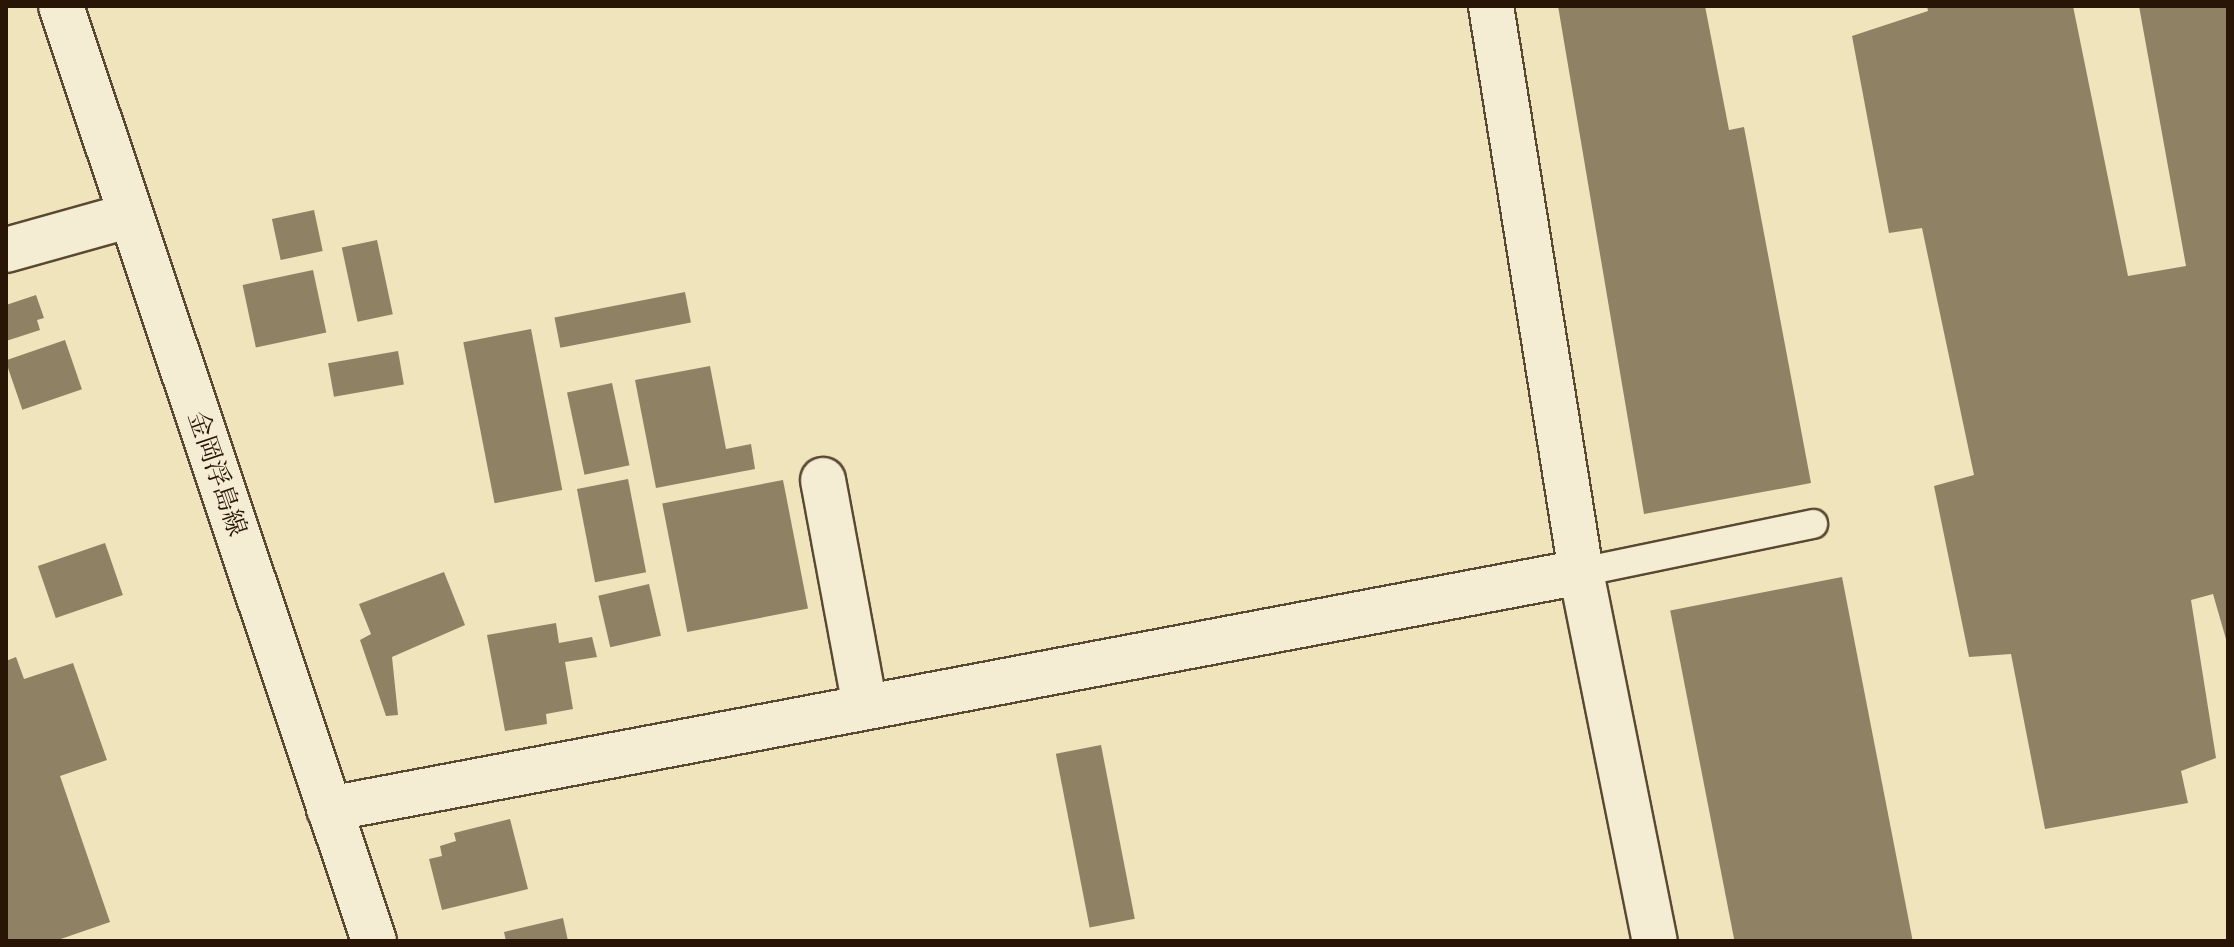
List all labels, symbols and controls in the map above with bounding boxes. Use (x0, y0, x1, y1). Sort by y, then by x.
street label: 金岡浮島線 (180, 407, 252, 541)

